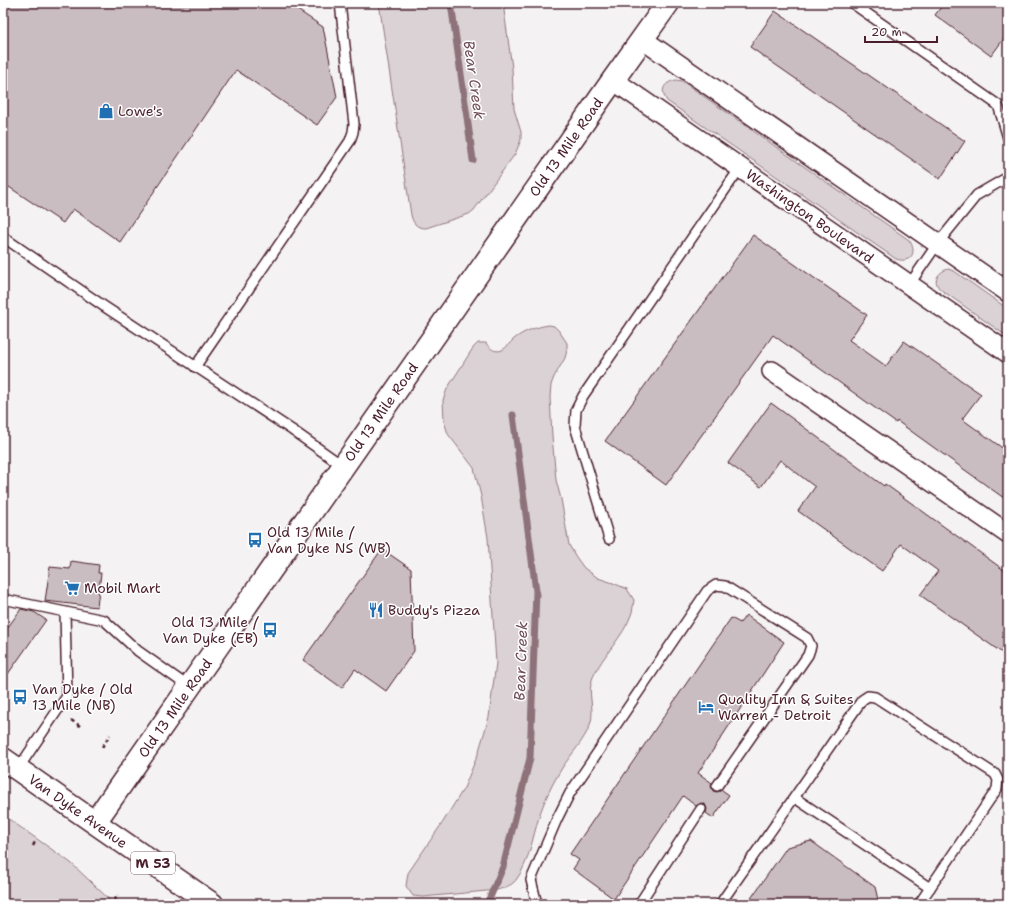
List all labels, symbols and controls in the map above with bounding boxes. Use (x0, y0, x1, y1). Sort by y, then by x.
scale bar (865, 18, 937, 44)
text: 20 m (871, 24, 902, 40)
water label: Bear Creek (459, 39, 489, 121)
street label: Old 13 Mile Road (525, 94, 607, 200)
shop icon: Lowe's (97, 102, 115, 120)
place label: Lowe's (118, 102, 163, 120)
street label: Washington Boulevard (742, 165, 878, 267)
street label: Old 13 Mile Road (340, 359, 422, 465)
place label: Old 13 Mile / Van Dyke NS (WB) (267, 523, 391, 557)
bus stop icon: Old 13 Mile / Van Dyke NS (WB) (246, 531, 264, 549)
supermarket icon: Mobil Mart (63, 579, 81, 597)
place label: Mobil Mart (84, 579, 161, 597)
restaurant icon: Buddy's Pizza (367, 601, 385, 619)
place label: Buddy's Pizza (388, 601, 480, 619)
place label: Old 13 Mile / Van Dyke (EB) (163, 613, 259, 647)
bus stop icon: Old 13 Mile / Van Dyke (EB) (261, 621, 279, 639)
water label: Bear Creek (510, 621, 532, 701)
street label: Old 13 Mile Road (134, 655, 216, 761)
place label: Van Dyke / Old 13 Mile (NB) (32, 680, 133, 714)
bus stop icon: Van Dyke / Old 13 Mile (NB) (11, 688, 29, 706)
place label: Quality Inn & Suites Warren - Detroit (718, 690, 854, 724)
hotel icon: Quality Inn & Suites Warren - Detroit (697, 698, 715, 716)
street label: Van Dyke Avenue (25, 770, 131, 852)
road number: M 53 (131, 852, 175, 874)

